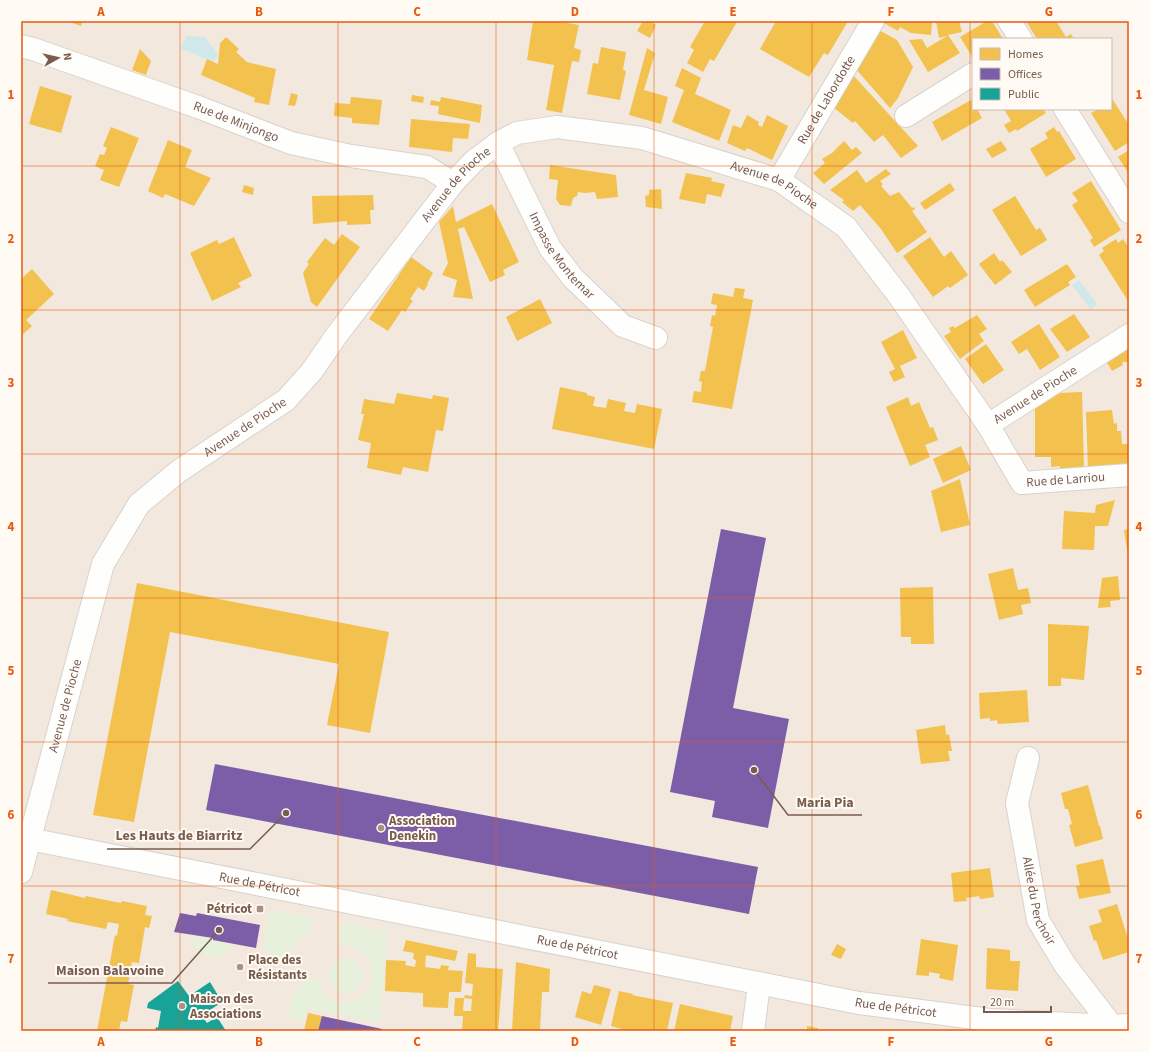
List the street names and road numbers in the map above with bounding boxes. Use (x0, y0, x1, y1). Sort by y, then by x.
street label: Rue de Labordotte (793, 52, 860, 148)
street label: Rue de Minjongo (191, 97, 281, 146)
street label: Avenue de Pioche (417, 143, 494, 226)
street label: Avenue de Pioche (728, 157, 822, 214)
street label: Impasse Montemar (525, 209, 599, 304)
street label: Avenue de Pioche (990, 361, 1081, 428)
street label: Avenue de Pioche (200, 393, 290, 461)
street label: Rue de Larriou (1026, 468, 1106, 492)
street label: Avenue de Pioche (44, 657, 86, 755)
street label: Allée du Perchoir (1018, 855, 1060, 949)
street label: Rue de Pétricot (217, 868, 302, 901)
street label: Rue de Pétricot (535, 931, 620, 964)
street label: Rue de Pétricot (853, 993, 938, 1022)

